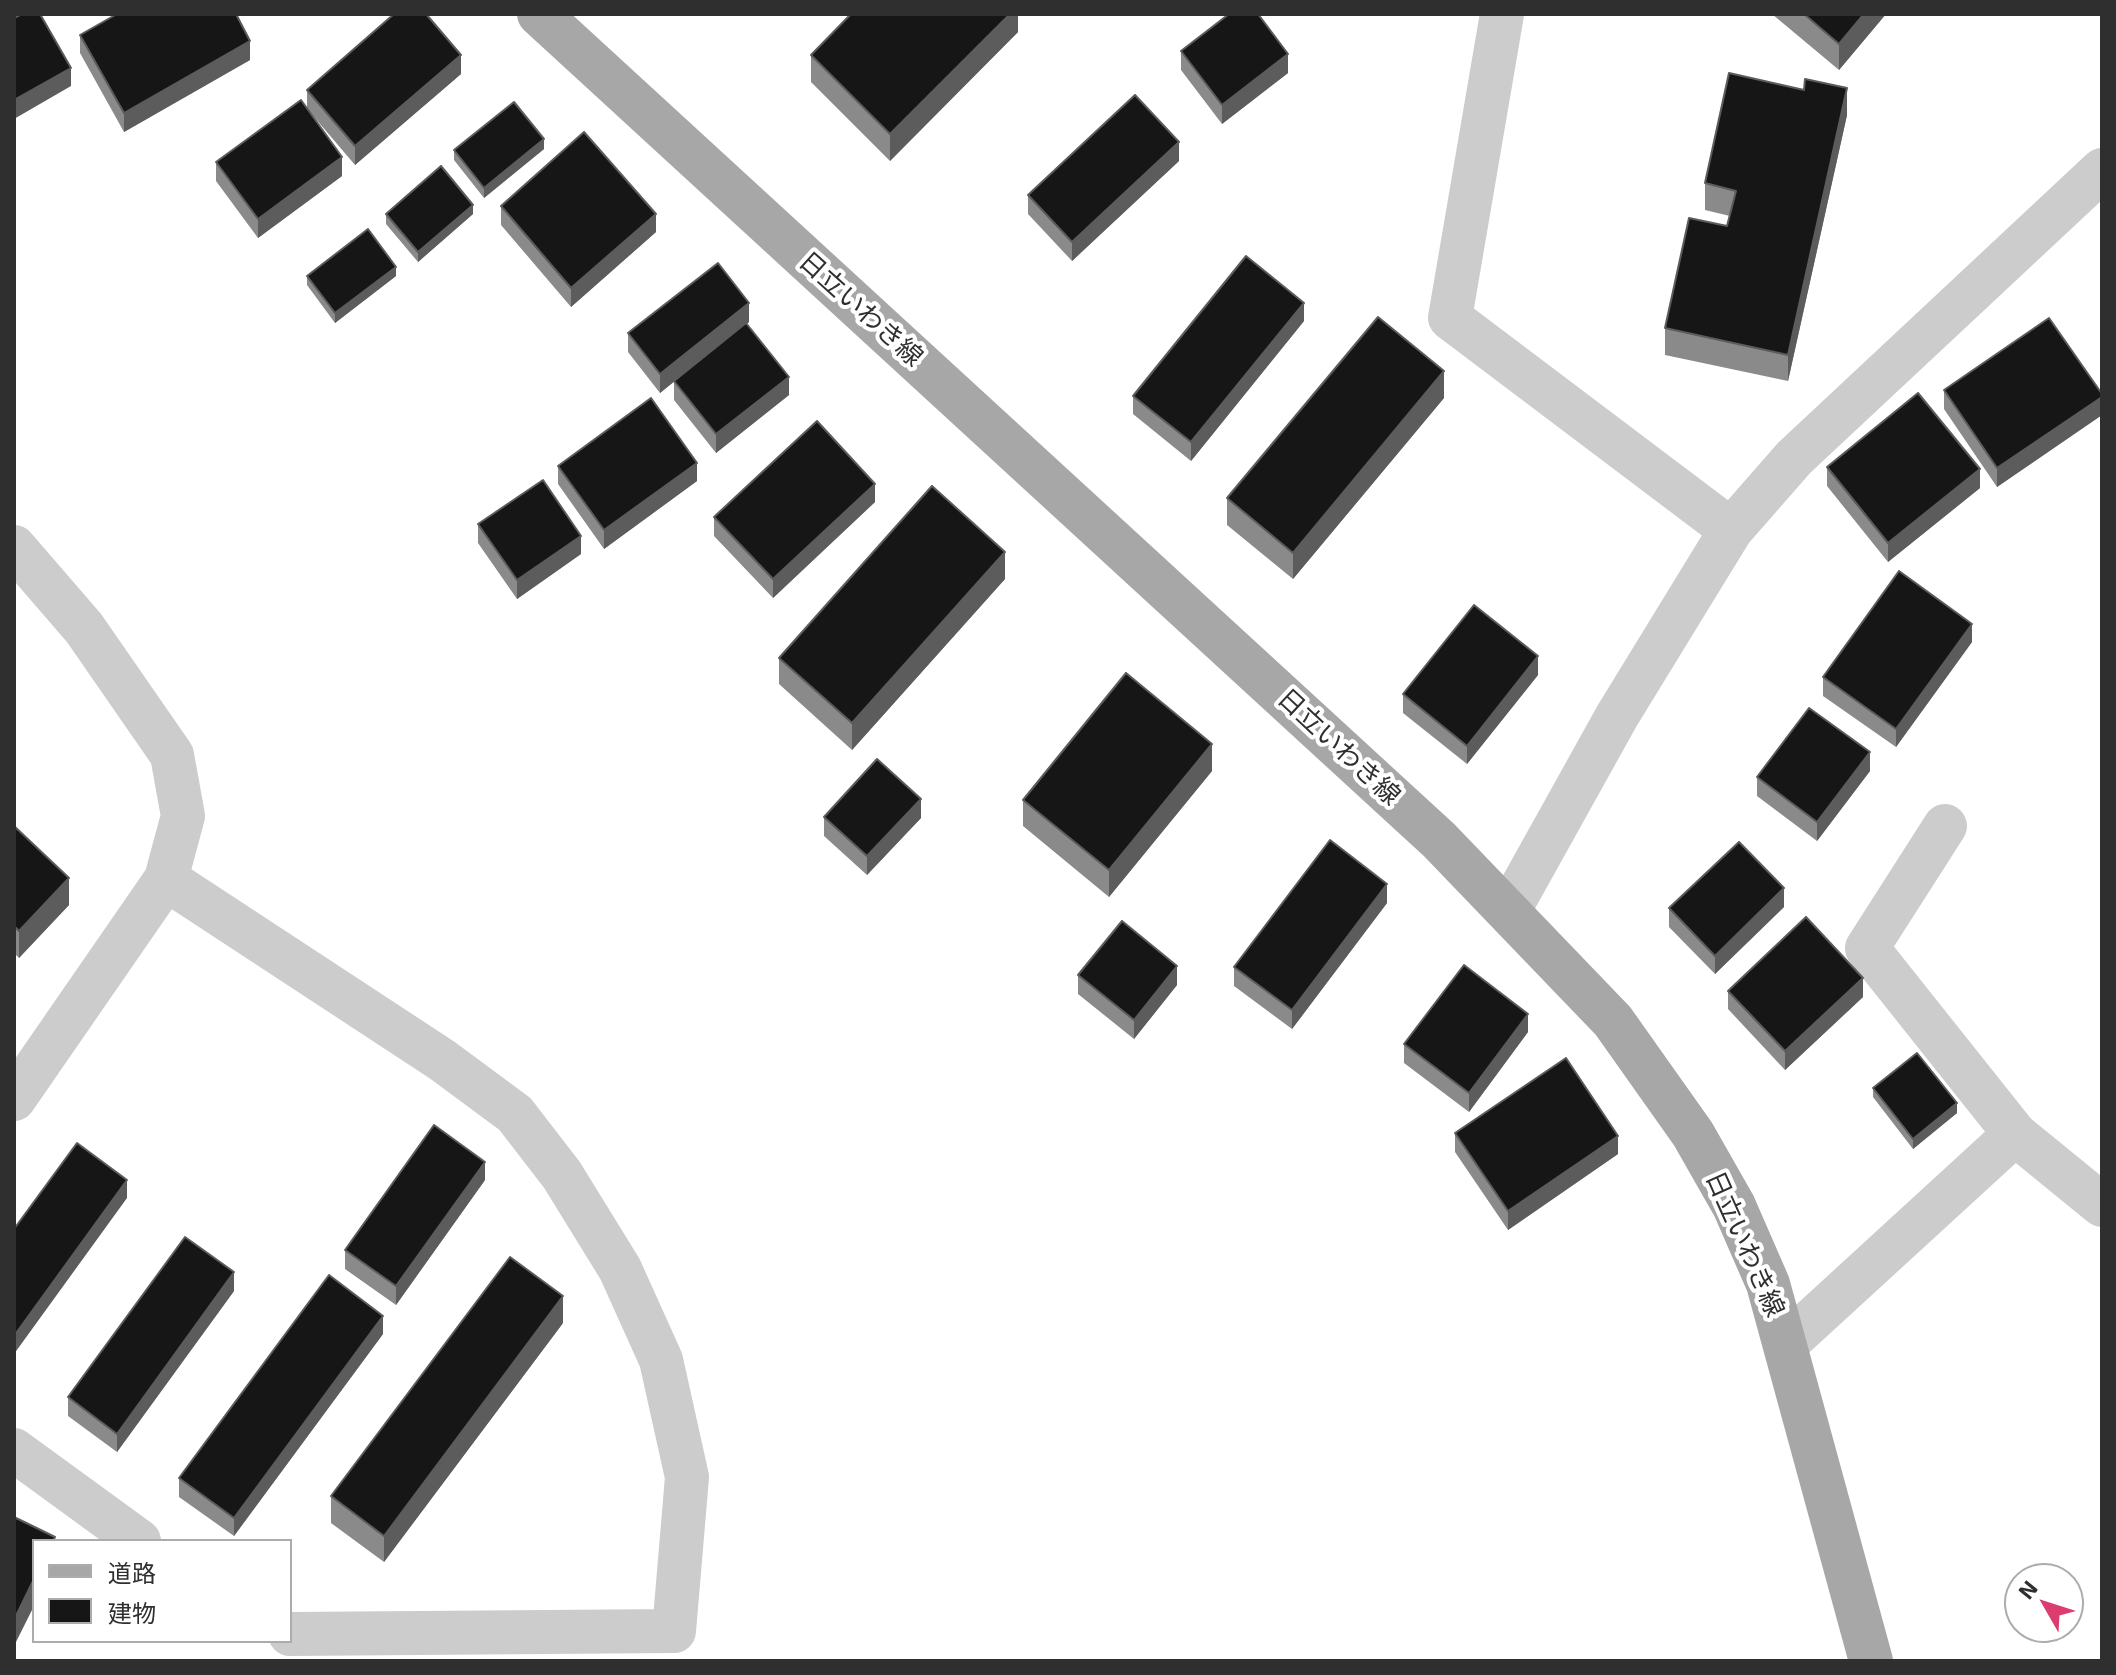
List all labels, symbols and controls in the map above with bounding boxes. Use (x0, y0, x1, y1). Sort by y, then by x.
street label: 日立いわき線 (793, 245, 929, 373)
street label: 日立いわき線 (1271, 682, 1407, 812)
street label: 日立いわき線 (1699, 1166, 1791, 1322)
legend (32, 1539, 292, 1643)
text: 道路 (108, 1558, 156, 1587)
north arrow (2004, 1563, 2084, 1643)
text: N (2012, 1575, 2042, 1604)
text: 建物 (108, 1598, 156, 1627)

